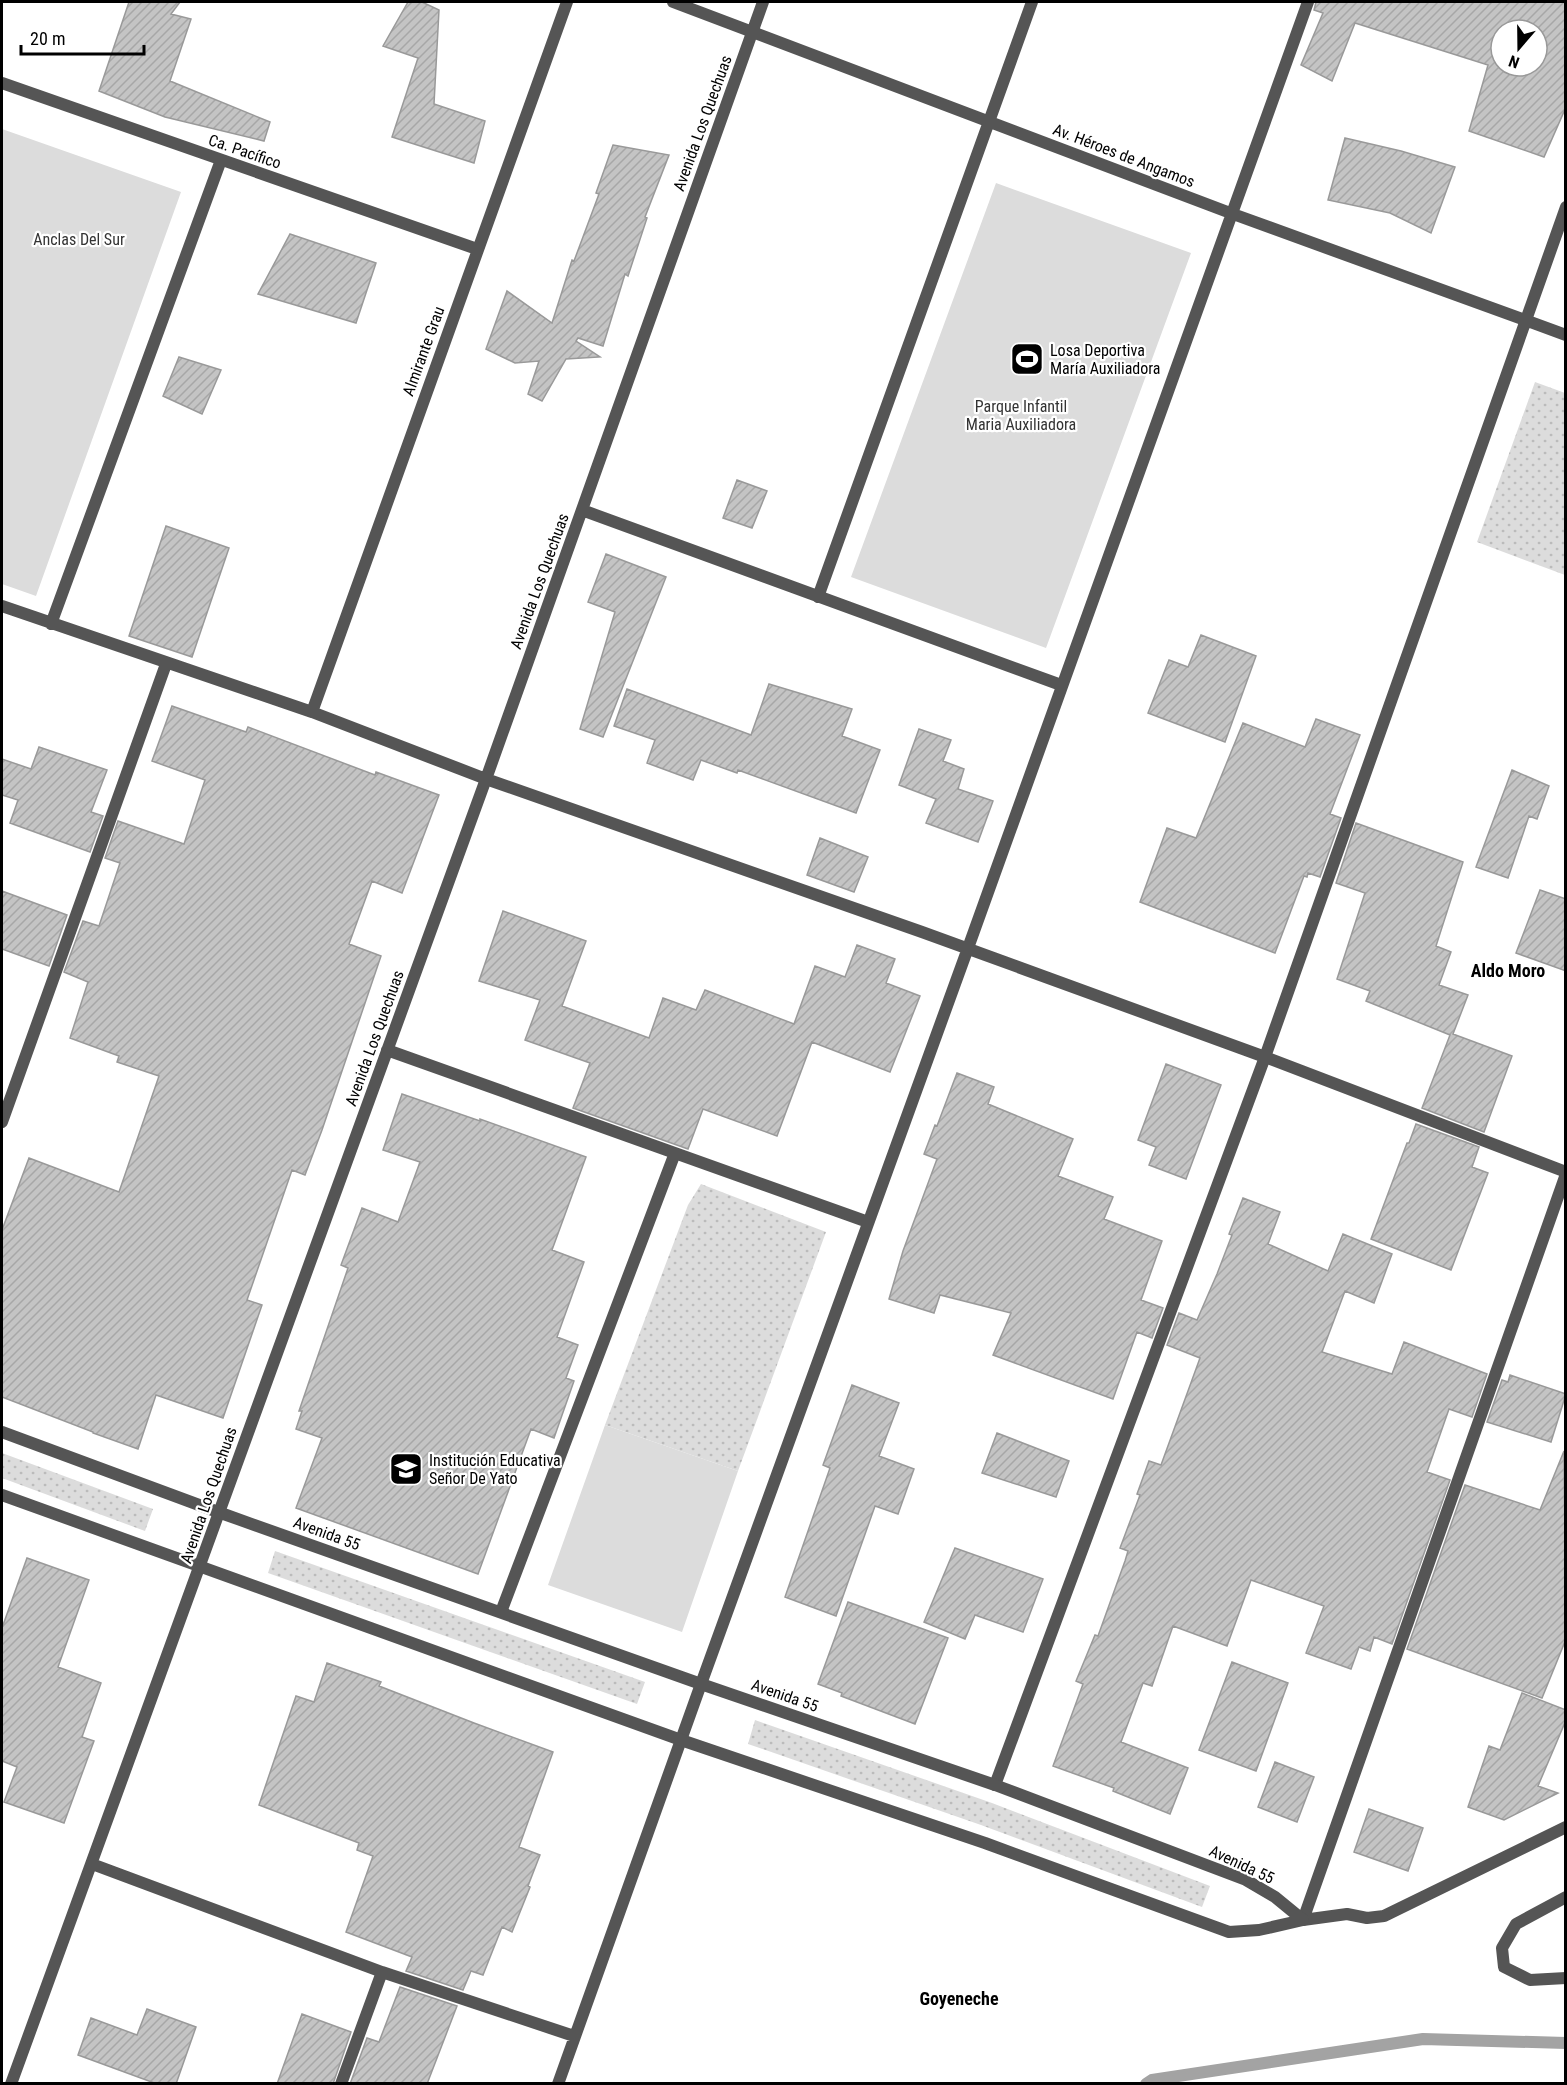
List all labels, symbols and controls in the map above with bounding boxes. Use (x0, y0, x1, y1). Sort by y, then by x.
scale bar (21, 18, 144, 56)
north arrow (1489, 18, 1549, 78)
text: 20 m (30, 28, 65, 49)
text: N (1506, 51, 1522, 72)
street label: Avenida Los Quechuas (669, 53, 736, 194)
street label: Av. Héroes de Angamos (1050, 120, 1197, 191)
street label: Ca. Pacífico (206, 130, 284, 173)
park label: Anclas Del Sur (33, 230, 125, 249)
street label: Almirante Grau (398, 304, 448, 399)
sports icon: Losa Deportiva María Auxiliadora (1009, 341, 1045, 377)
place label: Losa Deportiva María Auxiliadora (1050, 341, 1161, 378)
park label: Parque Infantil Maria Auxiliadora (966, 397, 1076, 434)
street label: Avenida Los Quechuas (506, 511, 573, 652)
district label: Aldo Moro (1471, 960, 1545, 981)
street label: Avenida Los Quechuas (341, 968, 408, 1109)
street label: Avenida Los Quechuas (176, 1424, 241, 1566)
school or university icon: Institución Educativa Señor De Yato (388, 1451, 424, 1487)
place label: Institución Educativa Señor De Yato (429, 1451, 561, 1488)
street label: Avenida 55 (291, 1513, 363, 1554)
street label: Avenida 55 (749, 1675, 821, 1716)
street label: Avenida 55 (1206, 1841, 1277, 1888)
district label: Goyeneche (919, 1988, 999, 2009)

